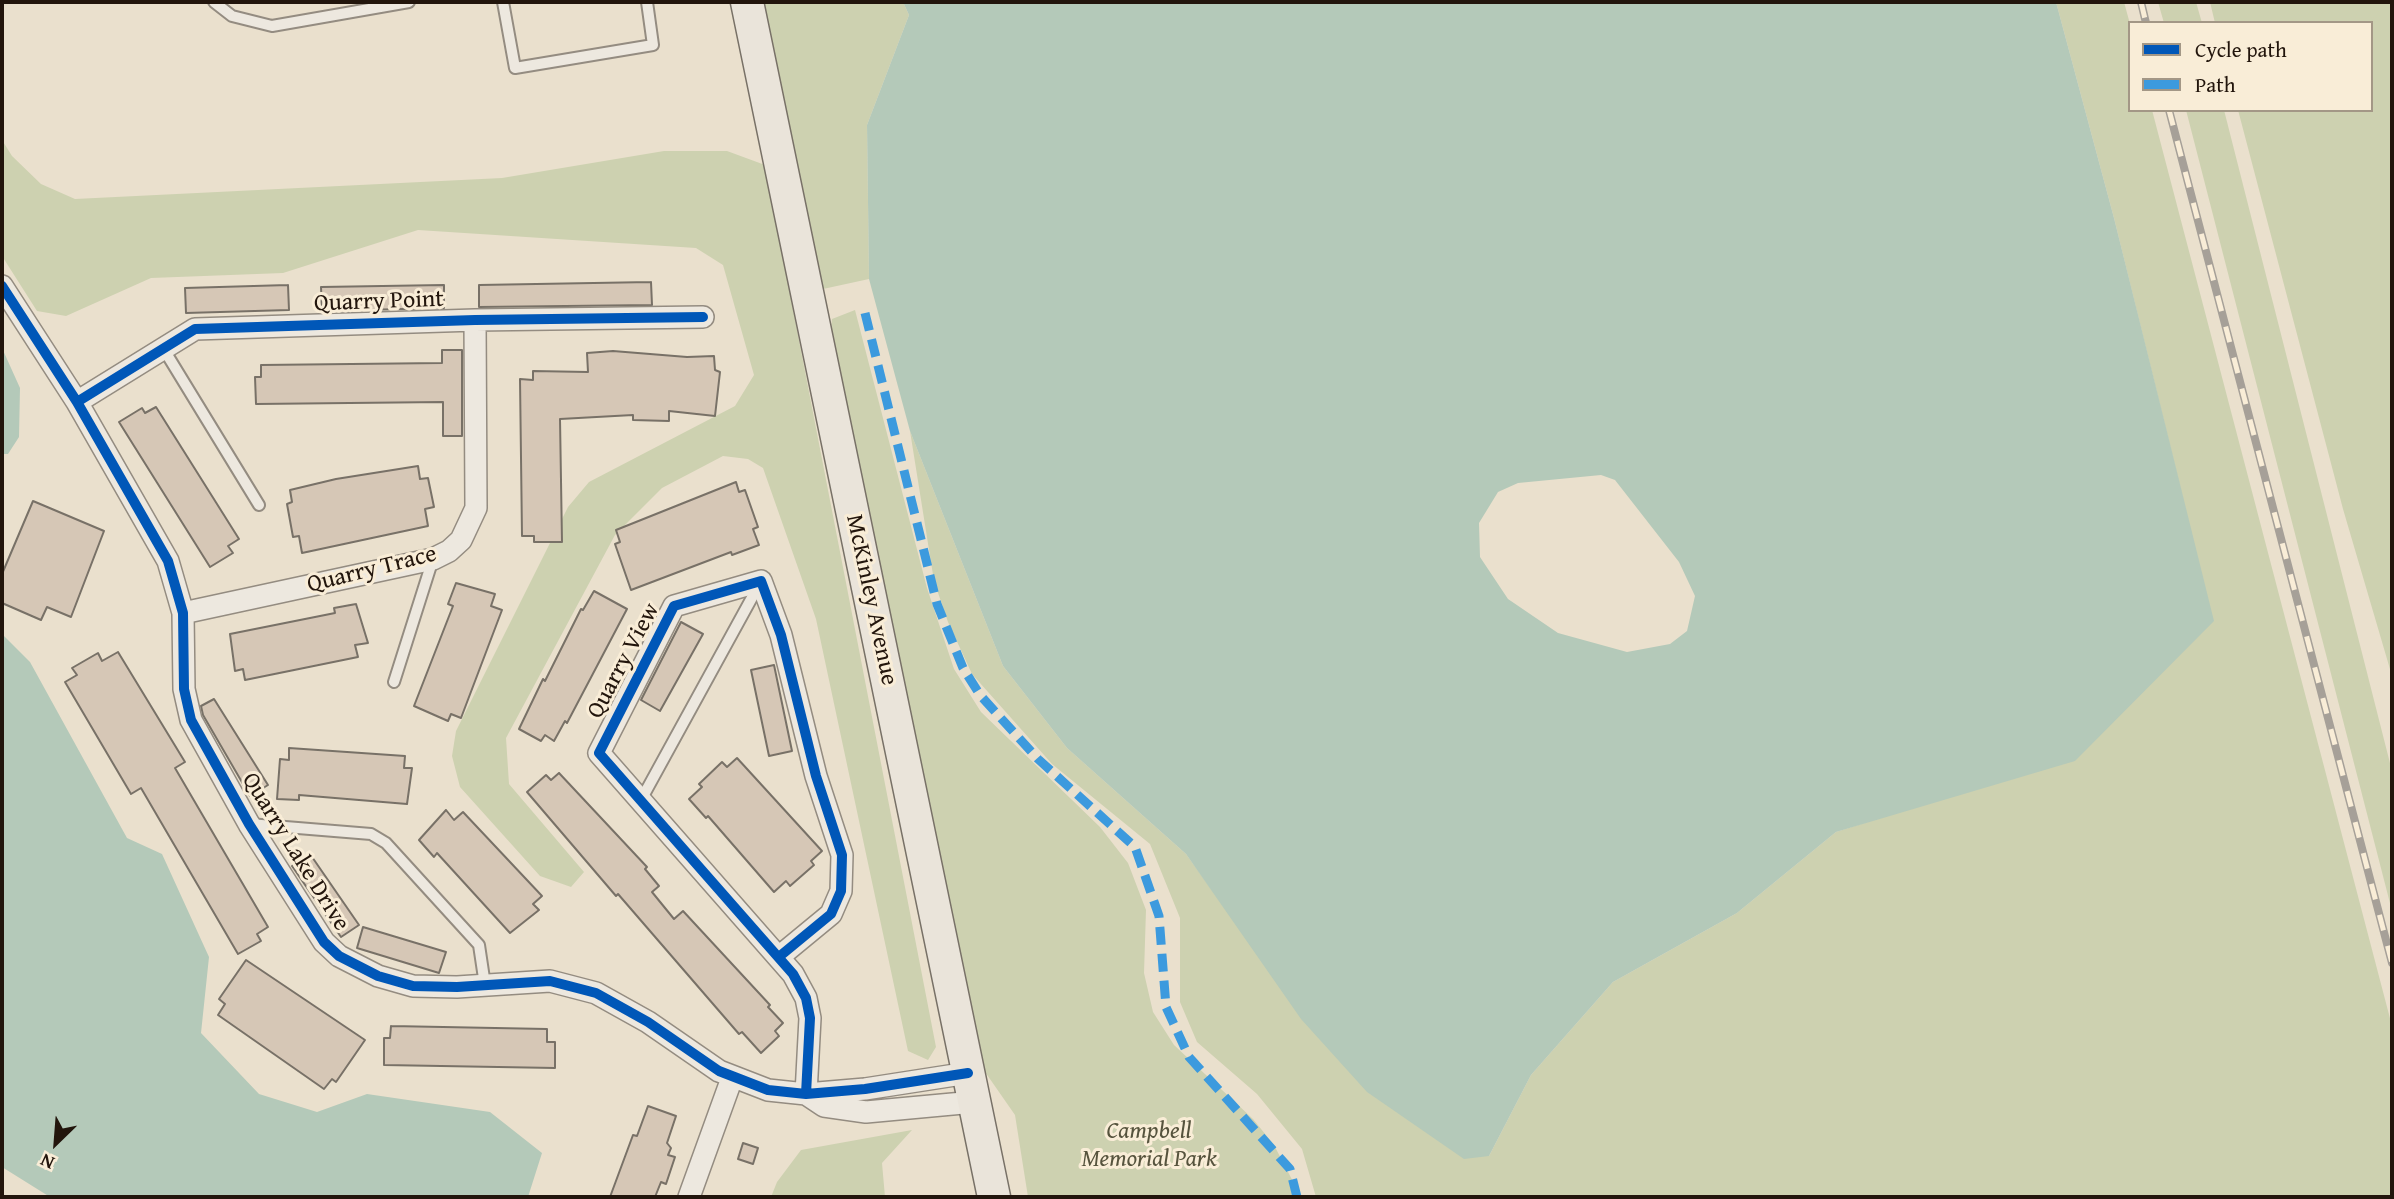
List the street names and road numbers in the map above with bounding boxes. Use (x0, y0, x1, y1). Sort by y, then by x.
street label: Quarry Point (314, 285, 444, 319)
street label: McKinley Avenue (839, 512, 903, 688)
street label: Quarry Trace (304, 540, 440, 600)
street label: Quarry View (582, 598, 666, 724)
street label: Quarry Lake Drive (235, 768, 355, 936)

